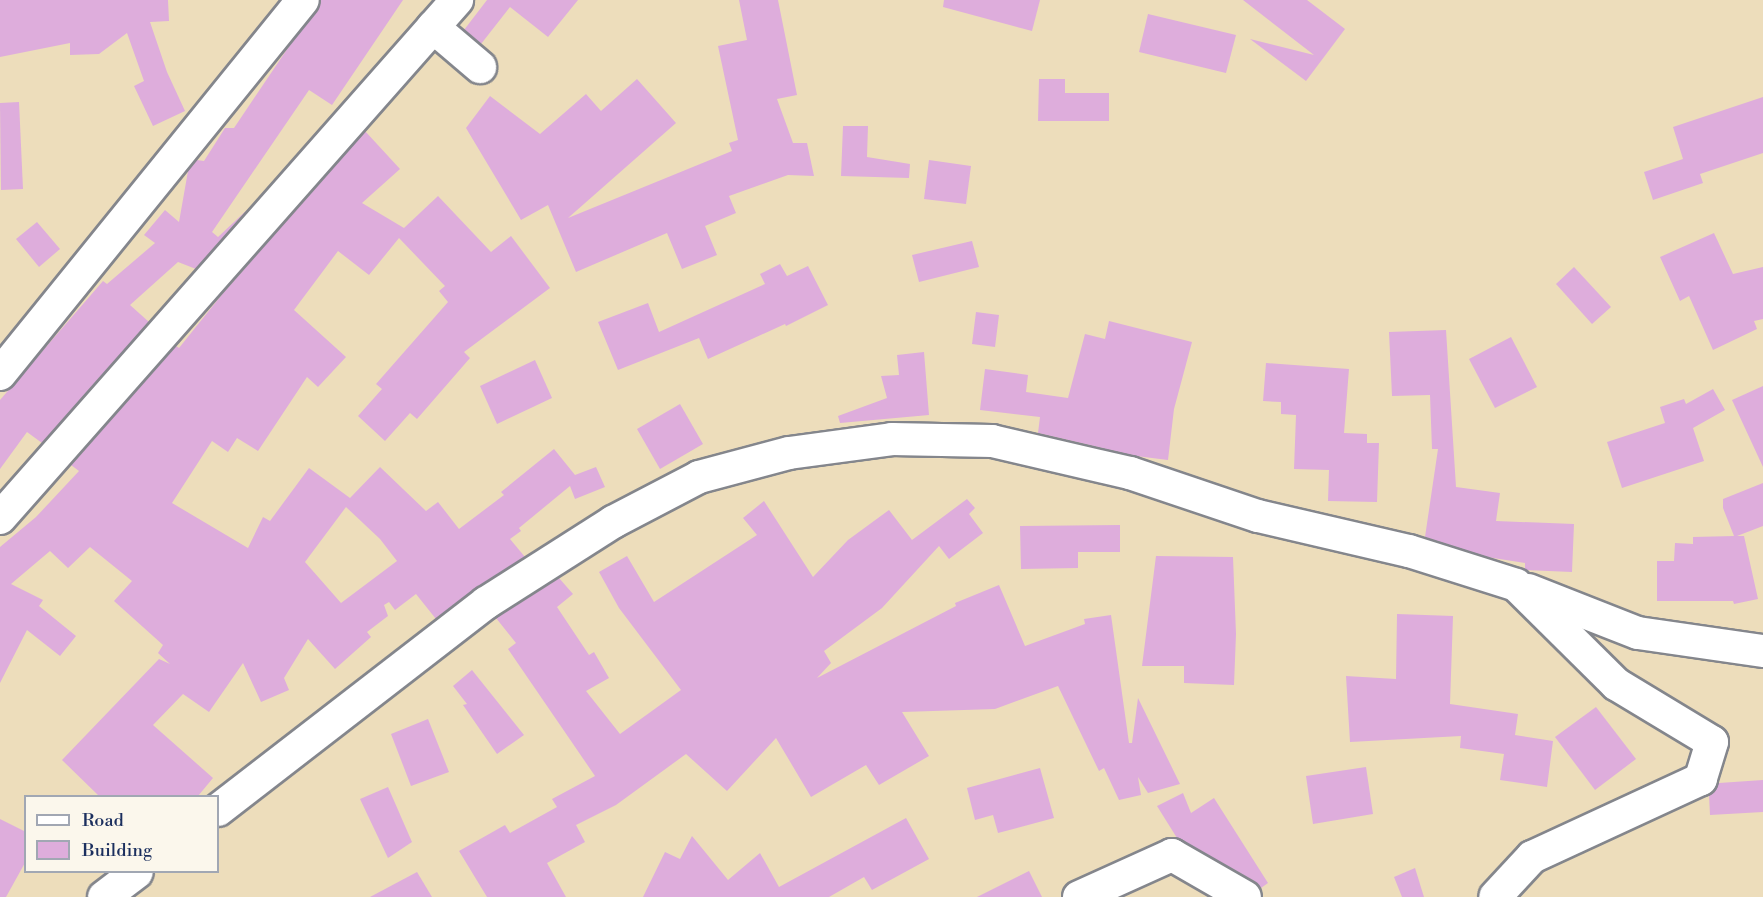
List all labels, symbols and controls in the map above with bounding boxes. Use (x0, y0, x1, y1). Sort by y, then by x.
legend (24, 795, 219, 873)
text: Road (82, 809, 124, 832)
text: Building (82, 839, 152, 862)

